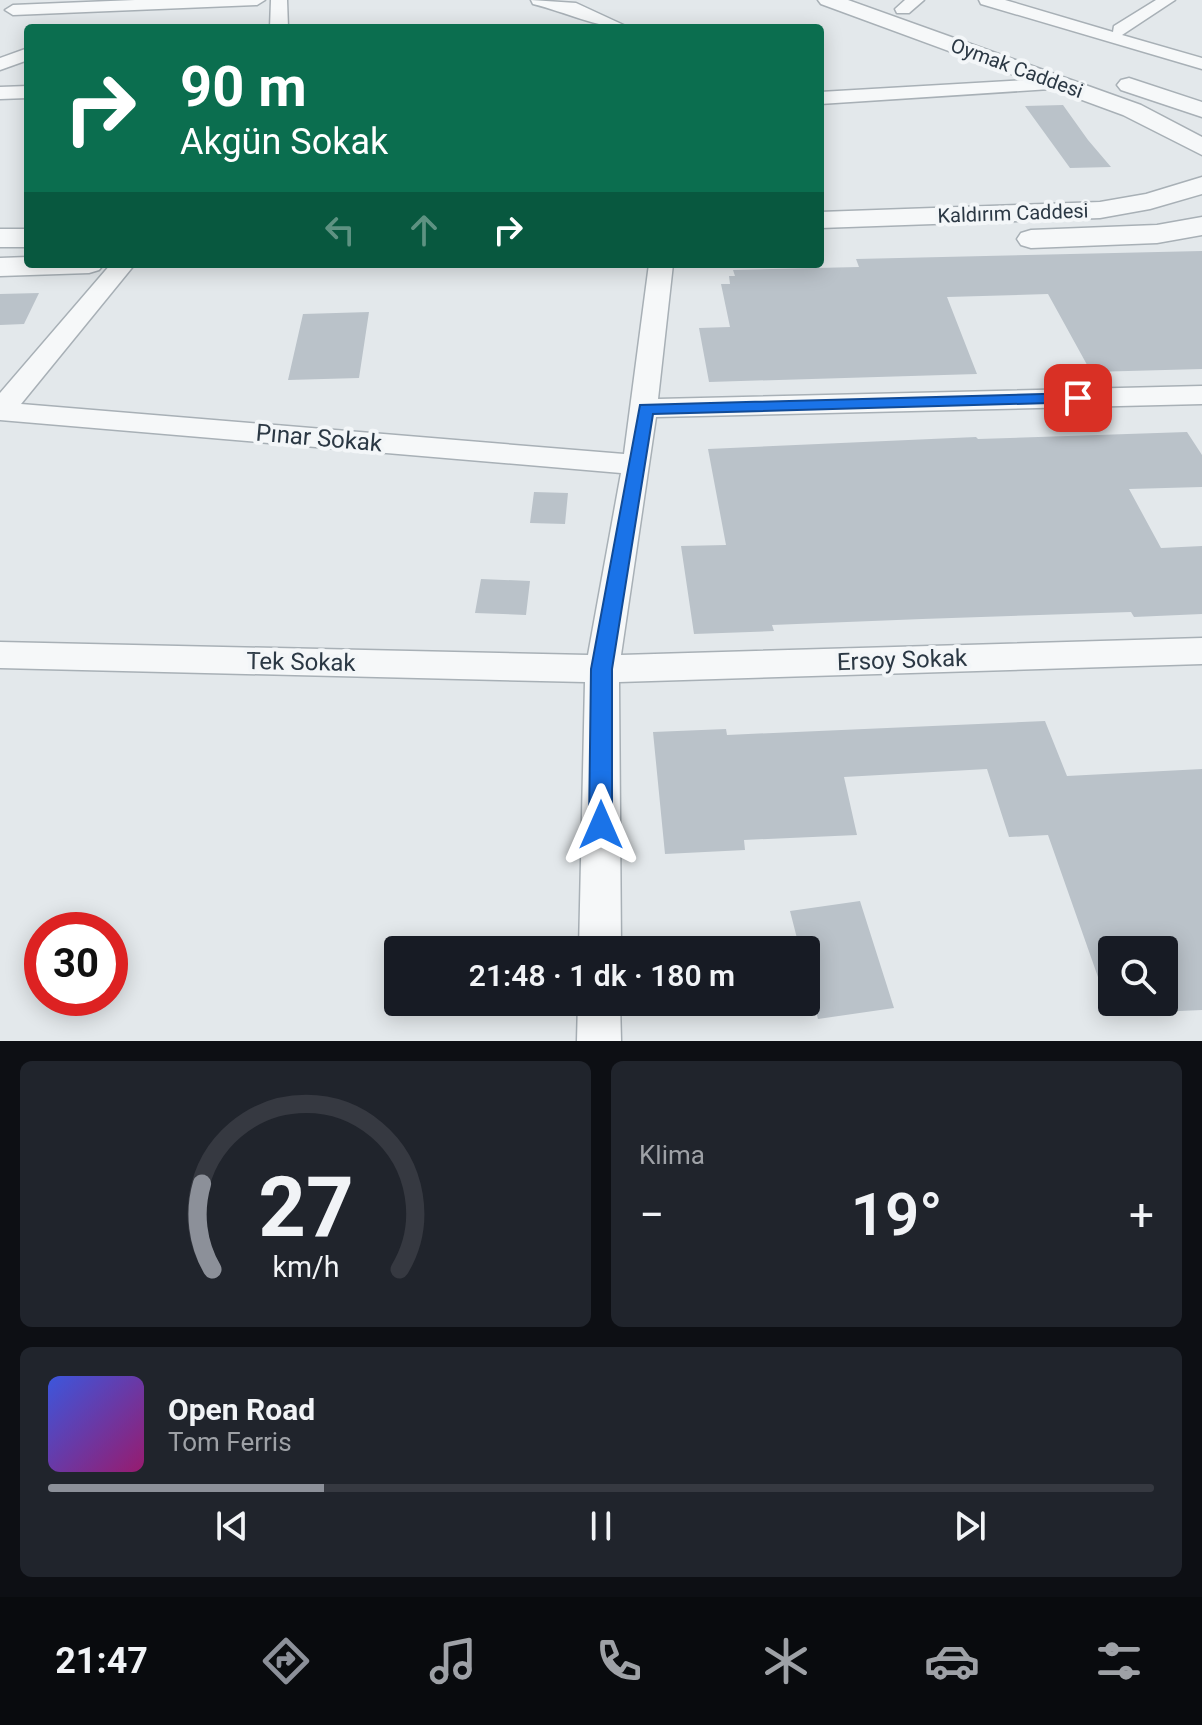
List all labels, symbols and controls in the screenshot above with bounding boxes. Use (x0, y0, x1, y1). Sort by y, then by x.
street label: Oymak Caddesi (948, 33, 1086, 103)
text: 90 m (180, 54, 307, 120)
icon: right (48, 56, 152, 160)
text: Akgün Sokak (180, 121, 388, 163)
street label: Kaldırım Caddesi (937, 198, 1089, 228)
icon: left (318, 208, 362, 252)
icon: ahead (402, 208, 446, 252)
icon: right (486, 208, 530, 252)
pin (1044, 364, 1112, 432)
icon: arrive (1056, 376, 1100, 420)
street label: Pınar Sokak (255, 419, 384, 458)
street label: Ersoy Sokak (836, 644, 968, 676)
street label: Tek Sokak (246, 647, 357, 677)
position arrow (559, 783, 643, 867)
speed limit sign: 30 (24, 912, 128, 1016)
map controls (1098, 936, 1178, 1016)
button: search (1098, 936, 1178, 1016)
text: 21:48 · 1 dk · 180 m (469, 958, 735, 993)
text: Klima (639, 1140, 705, 1170)
text: 27 (258, 1159, 353, 1256)
text: 19° (851, 1179, 942, 1250)
text: − (639, 1189, 664, 1241)
text: + (1129, 1189, 1154, 1241)
text: km/h (272, 1250, 339, 1284)
text: Open Road (168, 1392, 315, 1427)
text: Tom Ferris (168, 1427, 292, 1457)
icon: previous (210, 1504, 254, 1548)
icon: pause (579, 1504, 623, 1548)
icon: next (948, 1504, 992, 1548)
icon: directions (258, 1633, 314, 1689)
icon: music (425, 1633, 481, 1689)
icon: phone (591, 1633, 647, 1689)
icon: climate (758, 1633, 814, 1689)
icon: car (924, 1633, 980, 1689)
icon: filters (1091, 1633, 1147, 1689)
text: 21:47 (55, 1640, 148, 1682)

